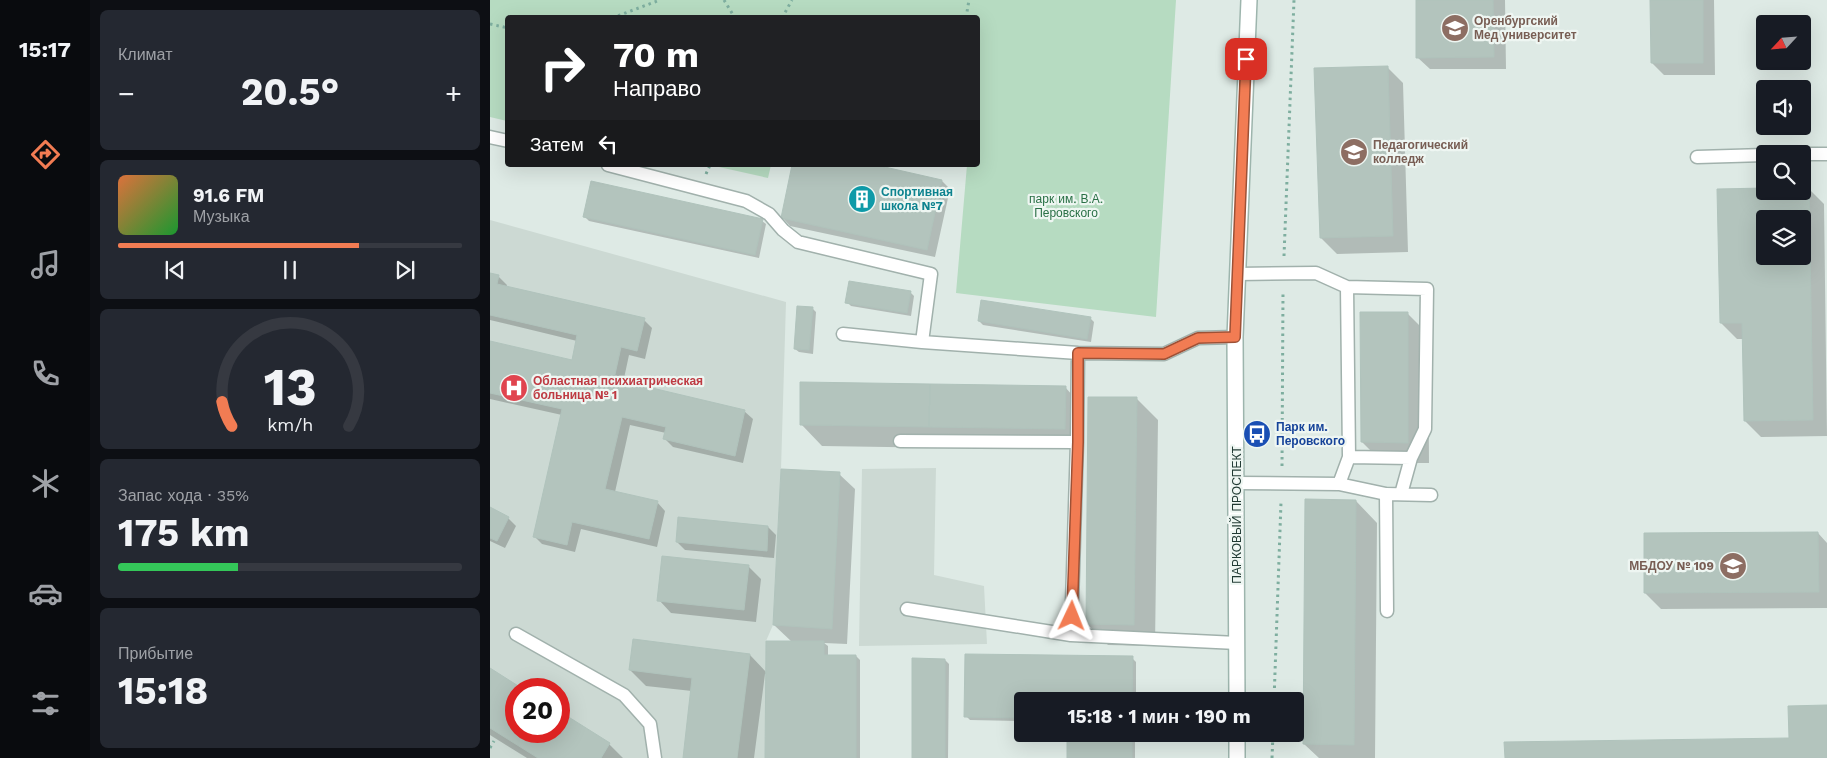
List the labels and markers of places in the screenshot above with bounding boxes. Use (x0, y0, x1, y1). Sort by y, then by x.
school or university icon: Оренбургский Мед университет (1440, 13, 1470, 43)
place label: Оренбургский Мед университет (1474, 14, 1577, 42)
pin (1225, 38, 1267, 80)
school or university icon: Педагогический колледж (1339, 137, 1369, 167)
place label: Педагогический колледж (1373, 138, 1468, 166)
building icon: Спортивная школа №7 (847, 184, 877, 214)
place label: Спортивная школа №7 (881, 185, 953, 213)
hospital icon: Областная психиатрическая больница № 1 (499, 373, 529, 403)
place label: Областная психиатрическая больница № 1 (533, 374, 703, 402)
bus stop icon: Парк им. Перовского (1242, 419, 1272, 449)
place label: Парк им. Перовского (1276, 420, 1345, 448)
school or university icon: МБДОУ № 109 (1718, 551, 1748, 581)
place label: МБДОУ № 109 (1629, 559, 1714, 573)

